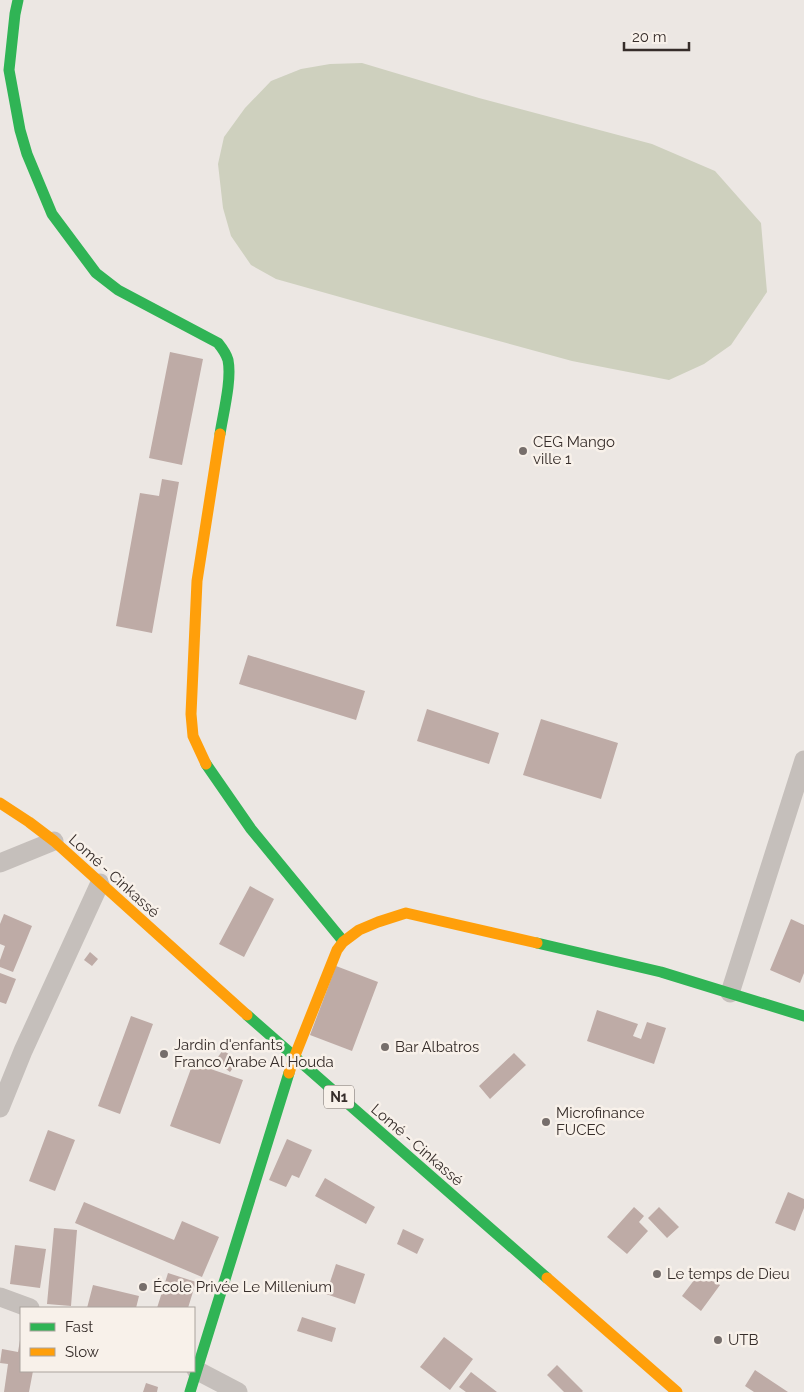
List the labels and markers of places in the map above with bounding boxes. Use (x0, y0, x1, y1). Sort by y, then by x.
place label: CEG Mango ville 1 (533, 433, 615, 468)
marker: CEG Mango ville 1 (517, 445, 529, 457)
place label: Jardin d'enfants Franco Arabe Al Houda (174, 1036, 334, 1071)
place label: Bar Albatros (395, 1038, 479, 1056)
marker: Bar Albatros (379, 1041, 391, 1053)
marker: Jardin d'enfants Franco Arabe Al Houda (158, 1048, 170, 1060)
place label: Microfinance FUCEC (556, 1104, 645, 1139)
marker: Microfinance FUCEC (540, 1116, 552, 1128)
place label: Le temps de Dieu (667, 1265, 790, 1283)
marker: Le temps de Dieu (651, 1268, 663, 1280)
place label: École Privée Le Millenium (153, 1278, 332, 1296)
marker: École Privée Le Millenium (137, 1281, 149, 1293)
place label: UTB (728, 1331, 758, 1349)
marker: UTB (712, 1334, 724, 1346)

